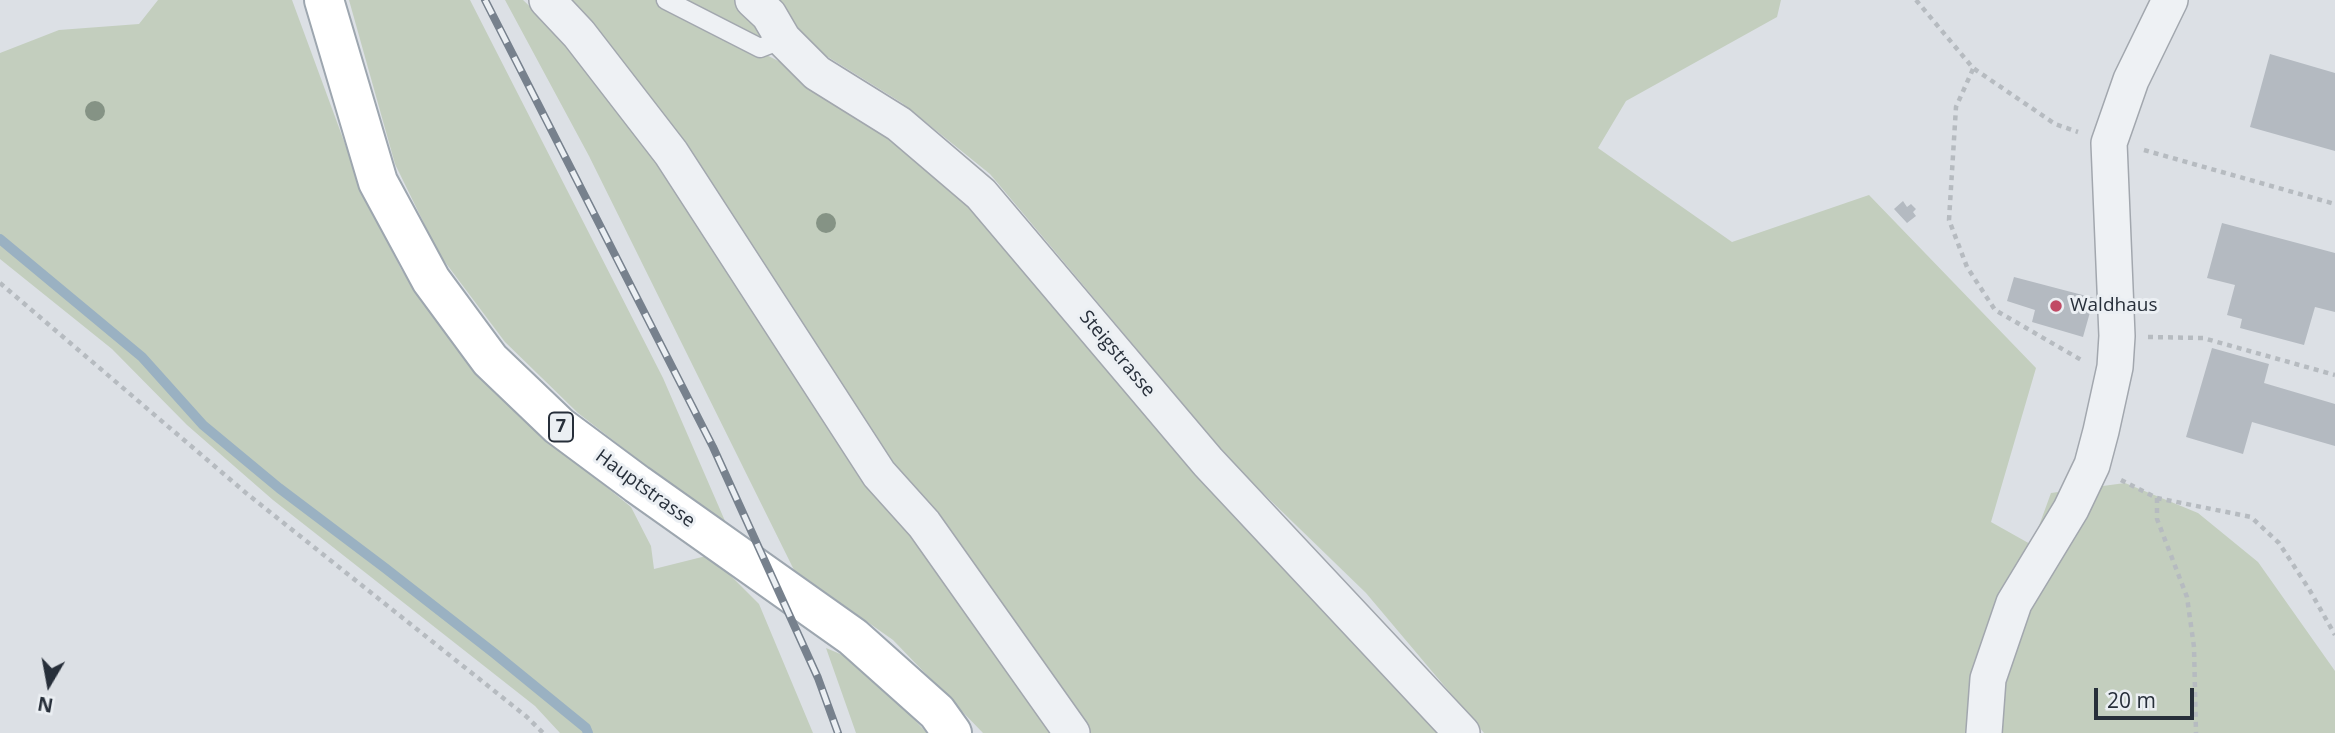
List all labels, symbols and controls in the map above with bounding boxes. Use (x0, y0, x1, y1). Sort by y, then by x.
place label: Waldhaus (2070, 295, 2157, 317)
marker: Waldhaus (2048, 298, 2064, 314)
street label: Steigstrasse (1074, 306, 1160, 402)
road number: 7 (549, 412, 573, 442)
street label: Hauptstrasse (591, 445, 699, 533)
north arrow (14, 649, 84, 719)
scale bar (2097, 674, 2197, 718)
text: 20 m (2107, 686, 2156, 714)
text: N (35, 691, 55, 719)

